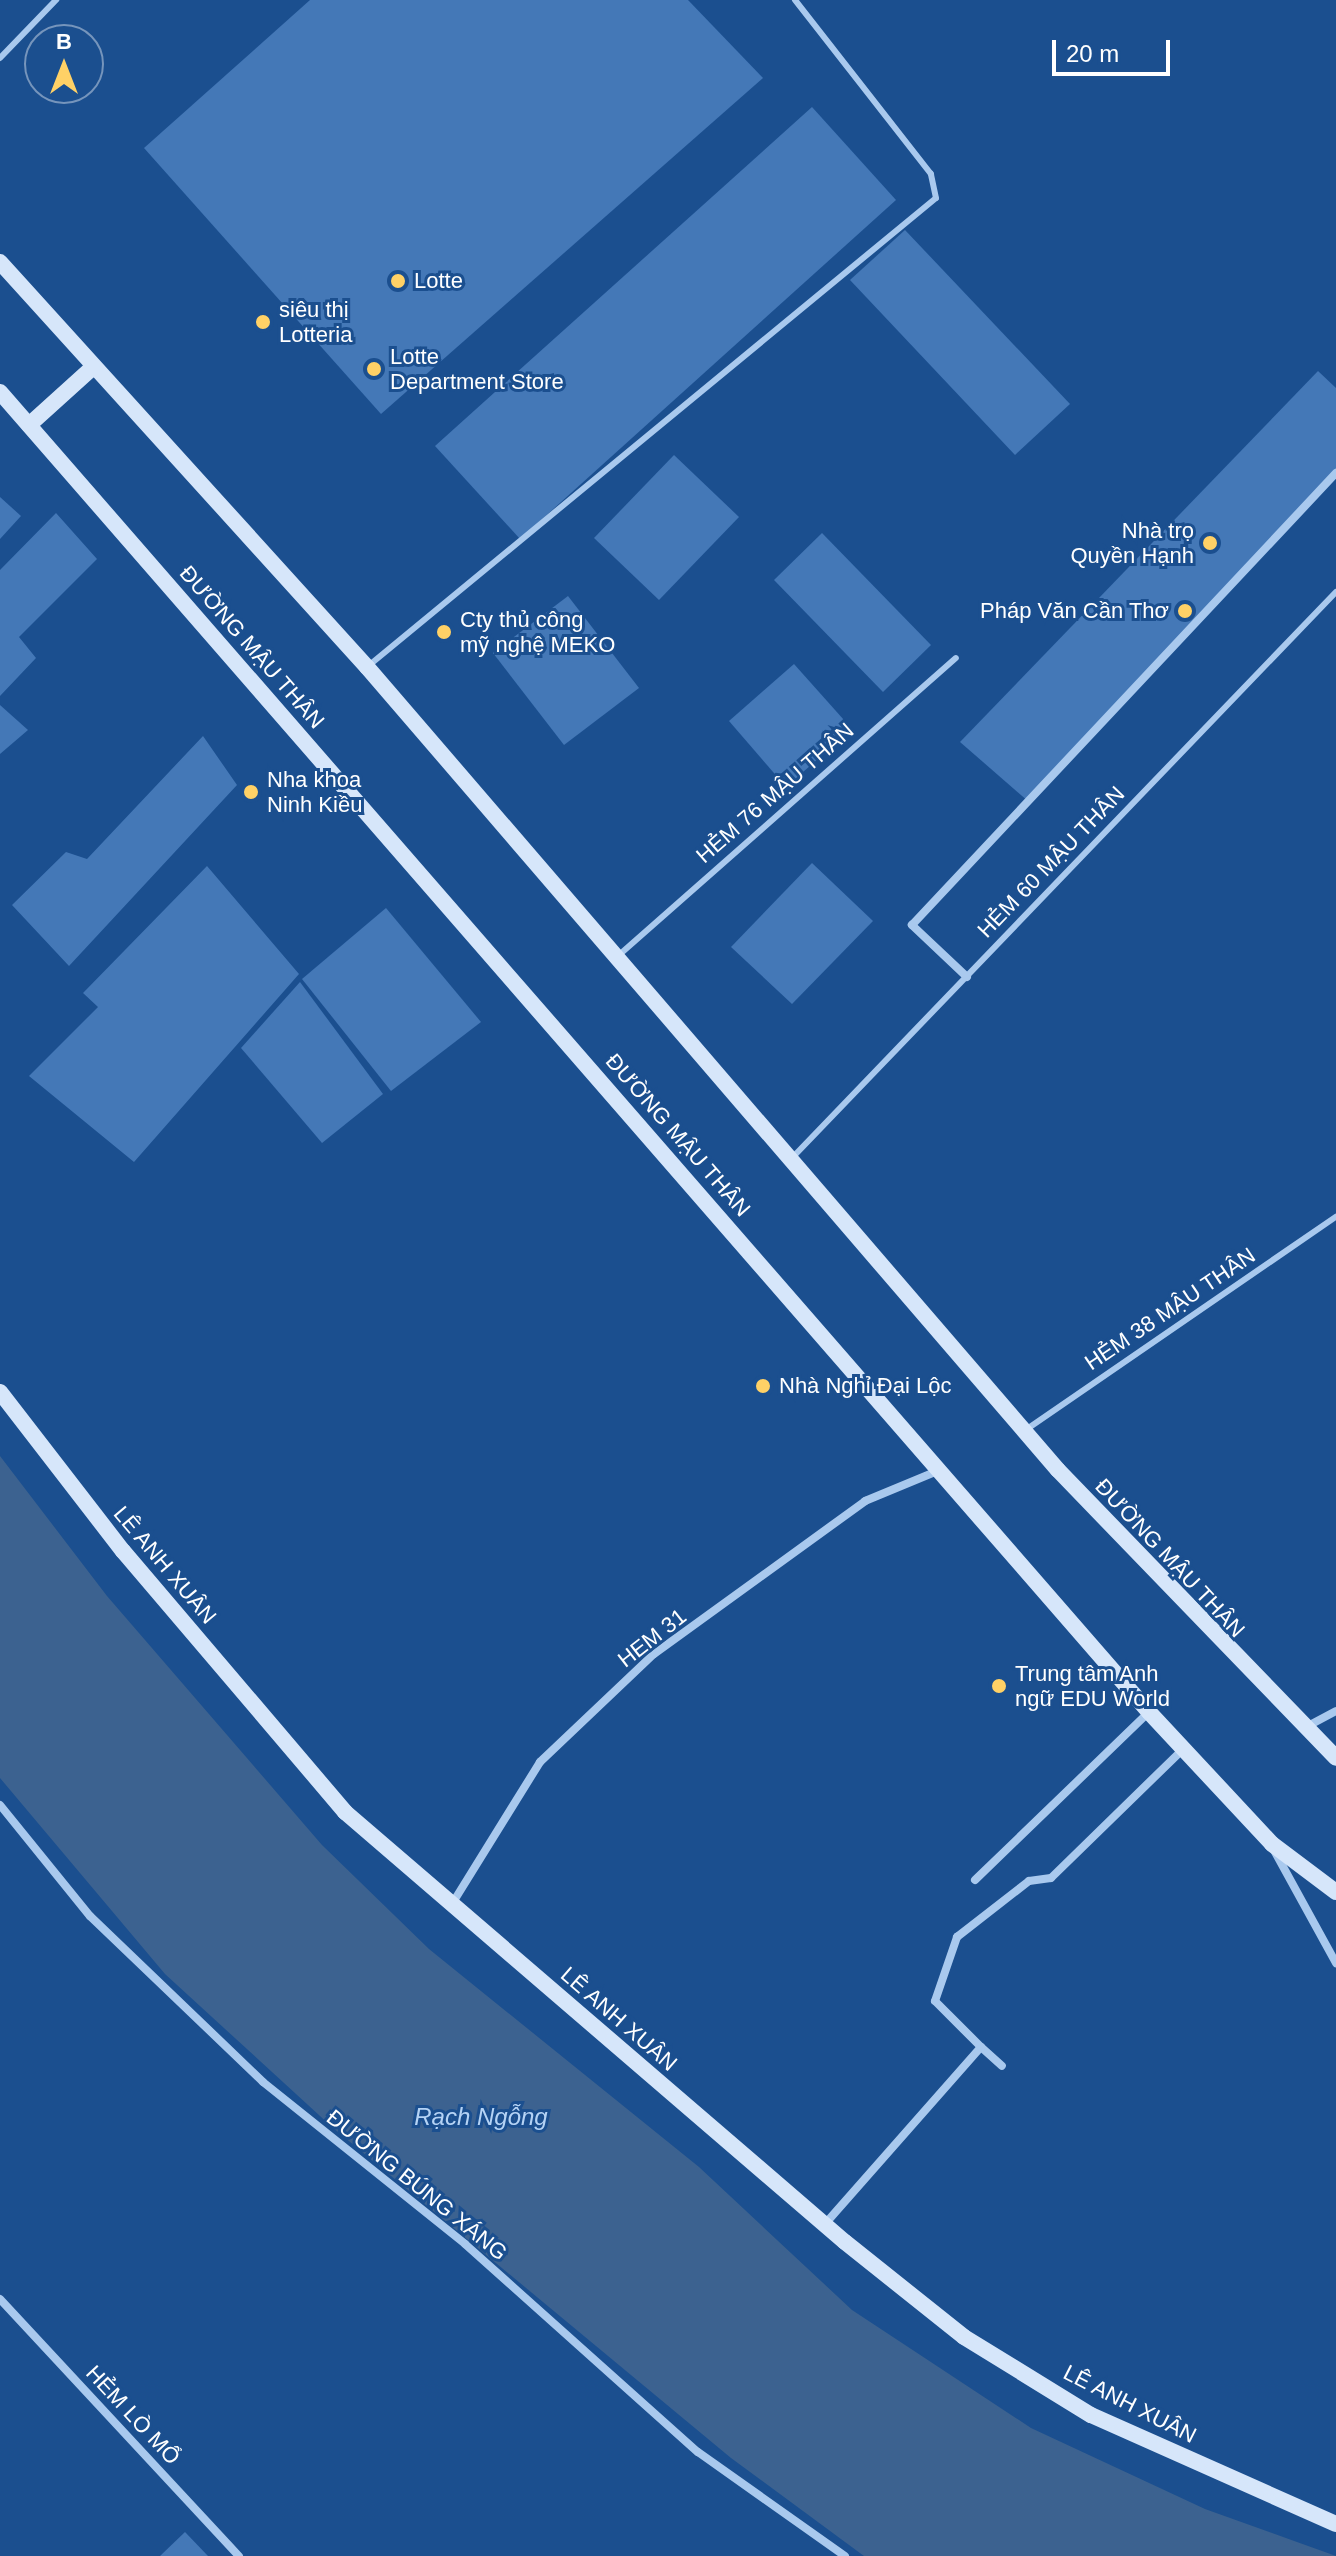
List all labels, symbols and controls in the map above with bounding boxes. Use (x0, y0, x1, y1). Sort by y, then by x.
north arrow (24, 24, 104, 104)
scale bar (1056, 24, 1174, 74)
text: B (56, 29, 72, 54)
text: 20 m (1066, 40, 1119, 67)
place label: Lotte (414, 268, 463, 294)
marker: Lotte (389, 272, 407, 290)
place label: siêu thị Lotteria (279, 296, 352, 348)
marker: siêu thị Lotteria (254, 313, 272, 331)
place label: Lotte Department Store (390, 343, 564, 394)
marker: Lotte Department Store (365, 360, 383, 378)
place label: Nhà trọ Quyền Hạnh (1070, 517, 1194, 568)
marker: Nhà trọ Quyền Hạnh (1201, 534, 1219, 552)
street label: ĐƯỜNG MẬU THÂN (174, 560, 330, 734)
place label: Pháp Văn Cần Thơ (980, 598, 1169, 624)
marker: Pháp Văn Cần Thơ (1176, 602, 1194, 620)
place label: Cty thủ công mỹ nghệ MEKO (460, 606, 615, 658)
marker: Cty thủ công mỹ nghệ MEKO (435, 623, 453, 641)
street label: HẺM 76 MẬU THÂN (691, 717, 859, 869)
place label: Nha khoa Ninh Kiều (267, 766, 362, 818)
street label: HẺM 60 MẬU THÂN (972, 781, 1130, 943)
marker: Nha khoa Ninh Kiều (242, 783, 260, 801)
street label: ĐƯỜNG MẬU THÂN (600, 1048, 756, 1222)
street label: HẺM 38 MẬU THÂN (1080, 1242, 1260, 1376)
place label: Nhà Nghỉ Đại Lộc (779, 1373, 951, 1399)
marker: Nhà Nghỉ Đại Lộc (754, 1377, 772, 1395)
street label: ĐƯỜNG MẬU THÂN (1090, 1473, 1250, 1643)
street label: LÊ ANH XUÂN (108, 1500, 222, 1630)
street label: HEM 31 (613, 1603, 691, 1673)
place label: Trung tâm Anh ngữ EDU World (1015, 1660, 1170, 1712)
marker: Trung tâm Anh ngữ EDU World (990, 1677, 1008, 1695)
street label: LÊ ANH XUÂN (555, 1961, 683, 2077)
water label: Rạch Ngỗng (414, 2103, 548, 2131)
street label: ĐƯỜNG BÚNG XÁNG (321, 2104, 513, 2266)
street label: LÊ ANH XUÂN (1059, 2359, 1201, 2449)
street label: HẺM LÒ MỔ (80, 2360, 186, 2470)

